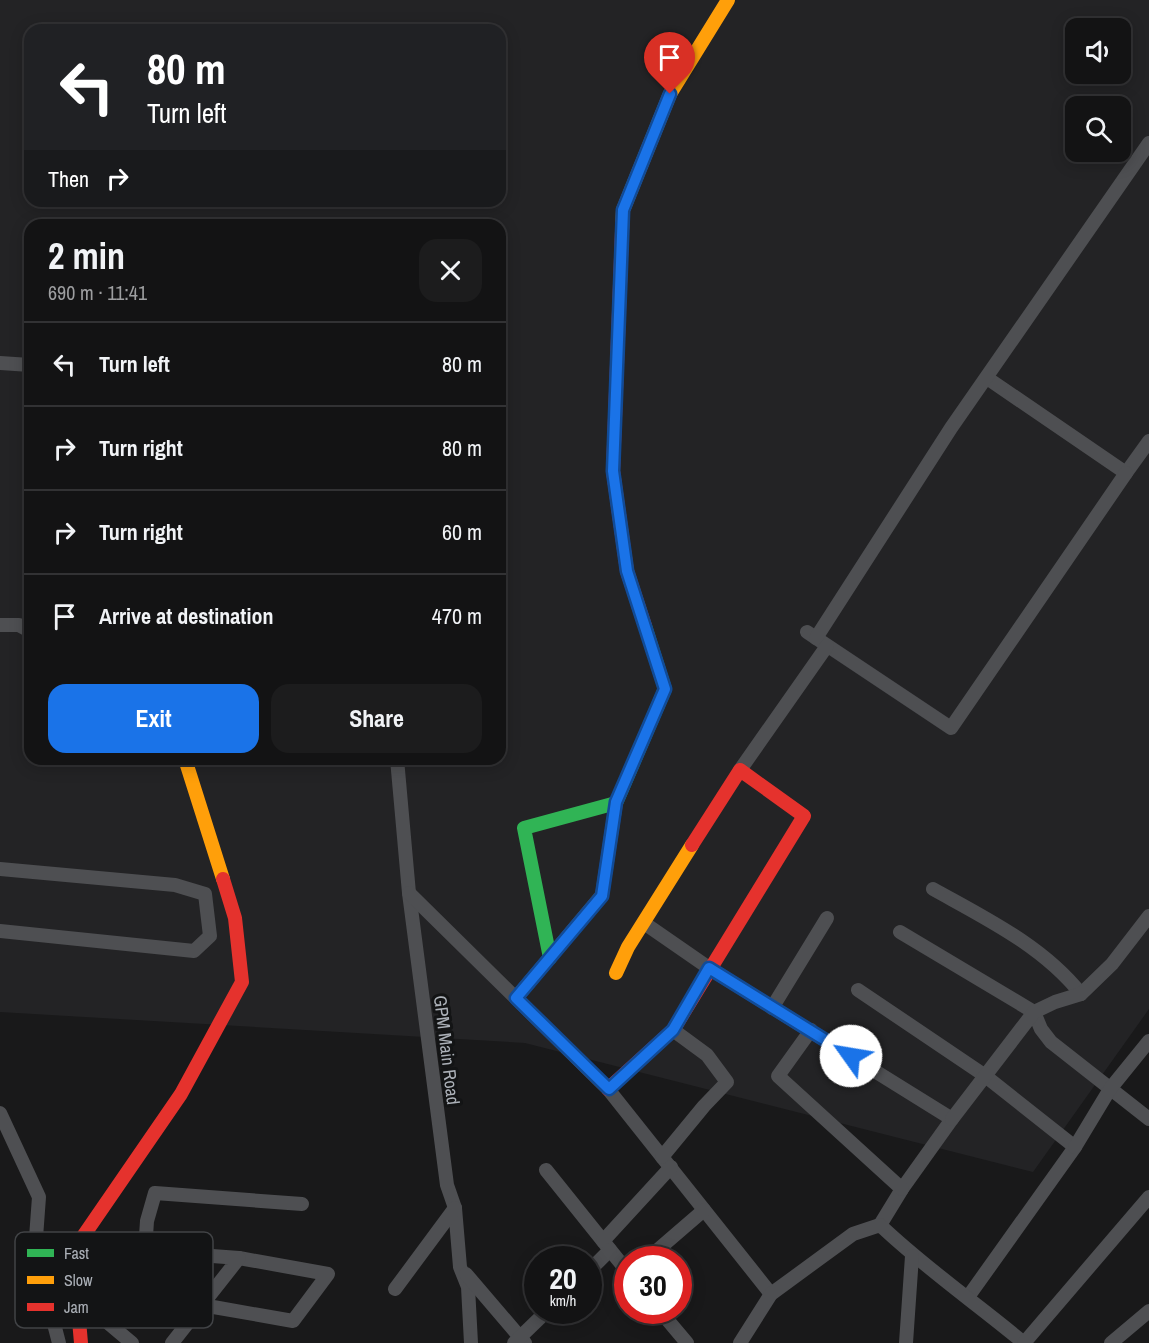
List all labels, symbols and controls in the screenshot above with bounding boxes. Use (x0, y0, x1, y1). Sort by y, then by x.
map controls (1065, 18, 1131, 162)
button: sound (1065, 18, 1131, 84)
pin (644, 32, 695, 94)
text: 80 m (147, 41, 226, 97)
icon: arrive (653, 41, 686, 74)
icon: left (48, 48, 126, 126)
text: Turn left (147, 95, 226, 131)
button: search (1065, 96, 1131, 162)
icon: right (101, 162, 134, 195)
text: Then (48, 164, 89, 194)
text: 2 min (48, 232, 125, 280)
button: close (419, 239, 482, 302)
text: 690 m · 11:41 (48, 279, 147, 306)
icon: left (48, 348, 81, 381)
text: Turn left (99, 349, 170, 379)
text: 80 m (442, 349, 482, 379)
icon: right (48, 432, 81, 465)
text: Turn right (99, 433, 183, 463)
text: 80 m (442, 433, 482, 463)
icon: right (48, 516, 81, 549)
text: Turn right (99, 517, 183, 547)
text: 60 m (442, 517, 482, 547)
icon: arrive (48, 600, 81, 633)
text: Arrive at destination (99, 601, 273, 631)
text: 470 m (432, 601, 482, 631)
button: Exit (48, 684, 259, 753)
button: Share (271, 684, 482, 753)
street label: GPM Main Road (428, 994, 466, 1106)
position arrow (819, 1024, 883, 1088)
legend (15, 1232, 213, 1328)
text: Fast (64, 1242, 89, 1264)
speed limit sign: 30 (614, 1246, 692, 1324)
text: 20 (549, 1258, 577, 1298)
text: Slow (64, 1269, 93, 1291)
text: km/h (550, 1290, 576, 1311)
text: Jam (64, 1296, 89, 1318)

